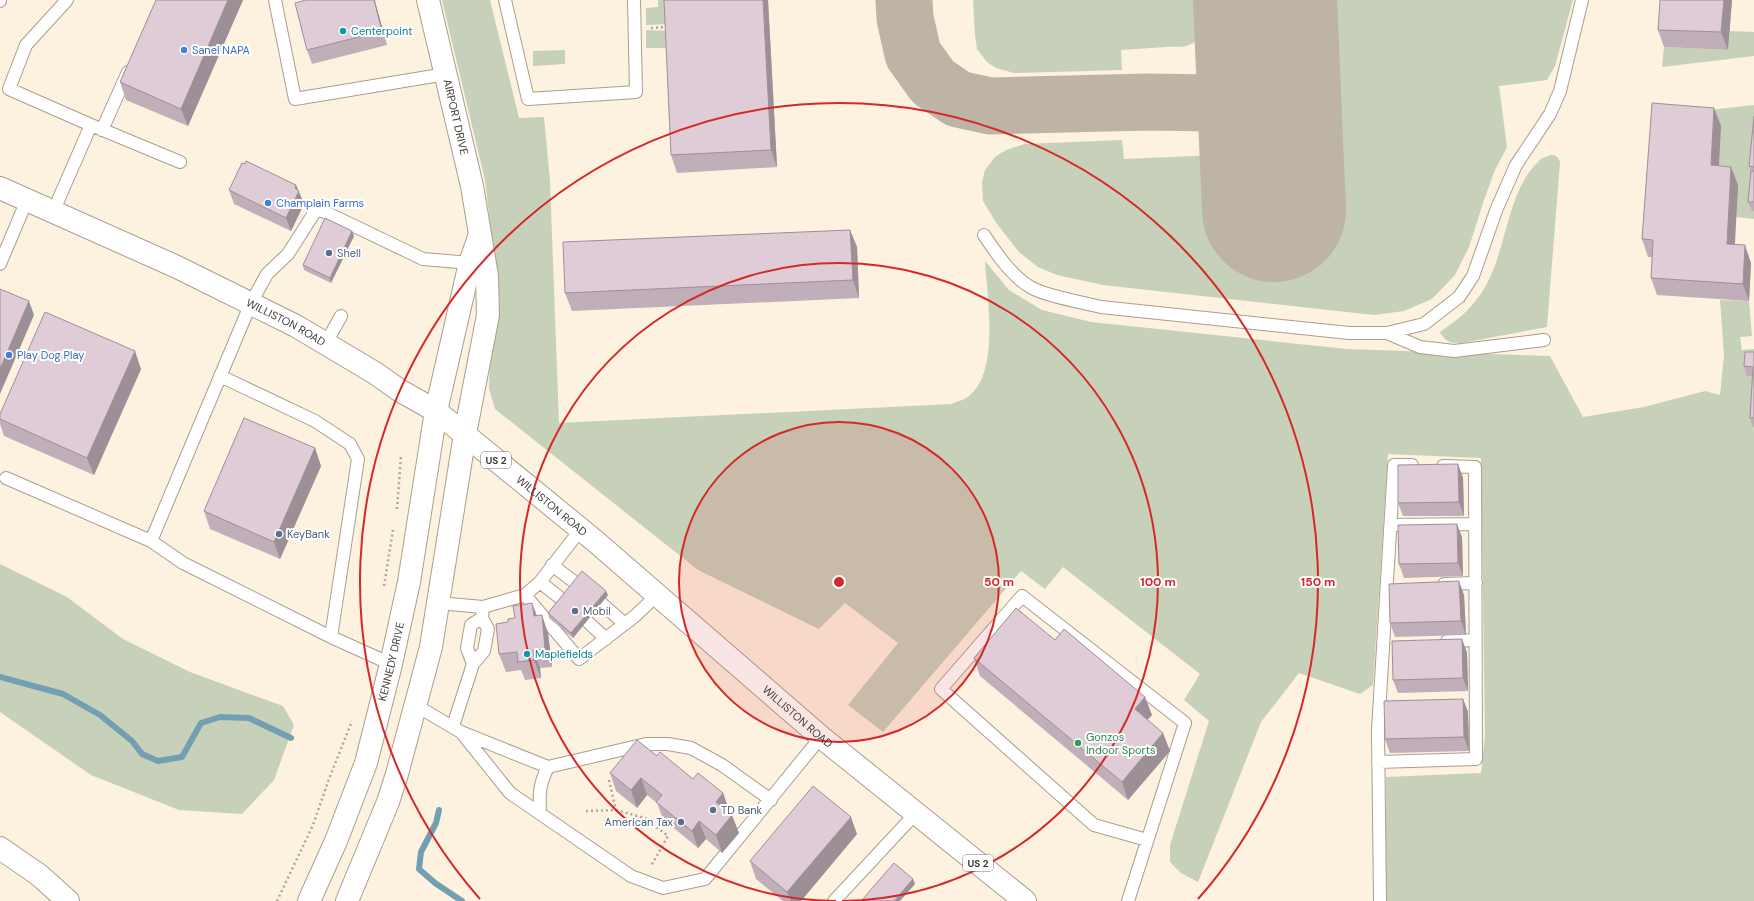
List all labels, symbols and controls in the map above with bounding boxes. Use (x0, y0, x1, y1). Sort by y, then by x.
place label: Centerpoint (351, 24, 413, 38)
marker: Centerpoint (338, 26, 348, 36)
place label: Sanel NAPA (192, 43, 250, 57)
marker: Sanel NAPA (179, 45, 189, 55)
street label: AIRPORT DRIVE (440, 78, 472, 156)
place label: Champlain Farms (276, 196, 364, 210)
marker: Champlain Farms (263, 198, 273, 208)
place label: Shell (337, 246, 361, 260)
marker: Shell (324, 248, 334, 258)
street label: WILLISTON ROAD (244, 295, 329, 349)
place label: Play Dog Play (17, 348, 84, 362)
marker: Play Dog Play (4, 350, 14, 360)
road number: US 2 (481, 452, 511, 468)
street label: WILLISTON ROAD (513, 472, 590, 539)
place label: KeyBank (287, 527, 330, 541)
marker: KeyBank (274, 529, 284, 539)
text: 50 m (984, 574, 1014, 590)
text: 100 m (1140, 574, 1176, 590)
text: 150 m (1301, 574, 1335, 590)
centre of rings (832, 575, 846, 589)
place label: Mobil (583, 604, 611, 618)
marker: Mobil (570, 606, 580, 616)
street label: KENNEDY DRIVE (375, 621, 407, 702)
place label: Maplefields (535, 647, 593, 661)
marker: Maplefields (522, 649, 532, 659)
street label: WILLISTON ROAD (760, 683, 836, 751)
place label: Gonzos Indoor Sports (1086, 730, 1156, 757)
marker: Gonzos Indoor Sports (1073, 738, 1083, 748)
place label: TD Bank (721, 803, 763, 817)
marker: TD Bank (708, 805, 718, 815)
place label: American Tax (605, 815, 674, 829)
marker: American Tax (676, 817, 686, 827)
road number: US 2 (963, 855, 993, 871)

